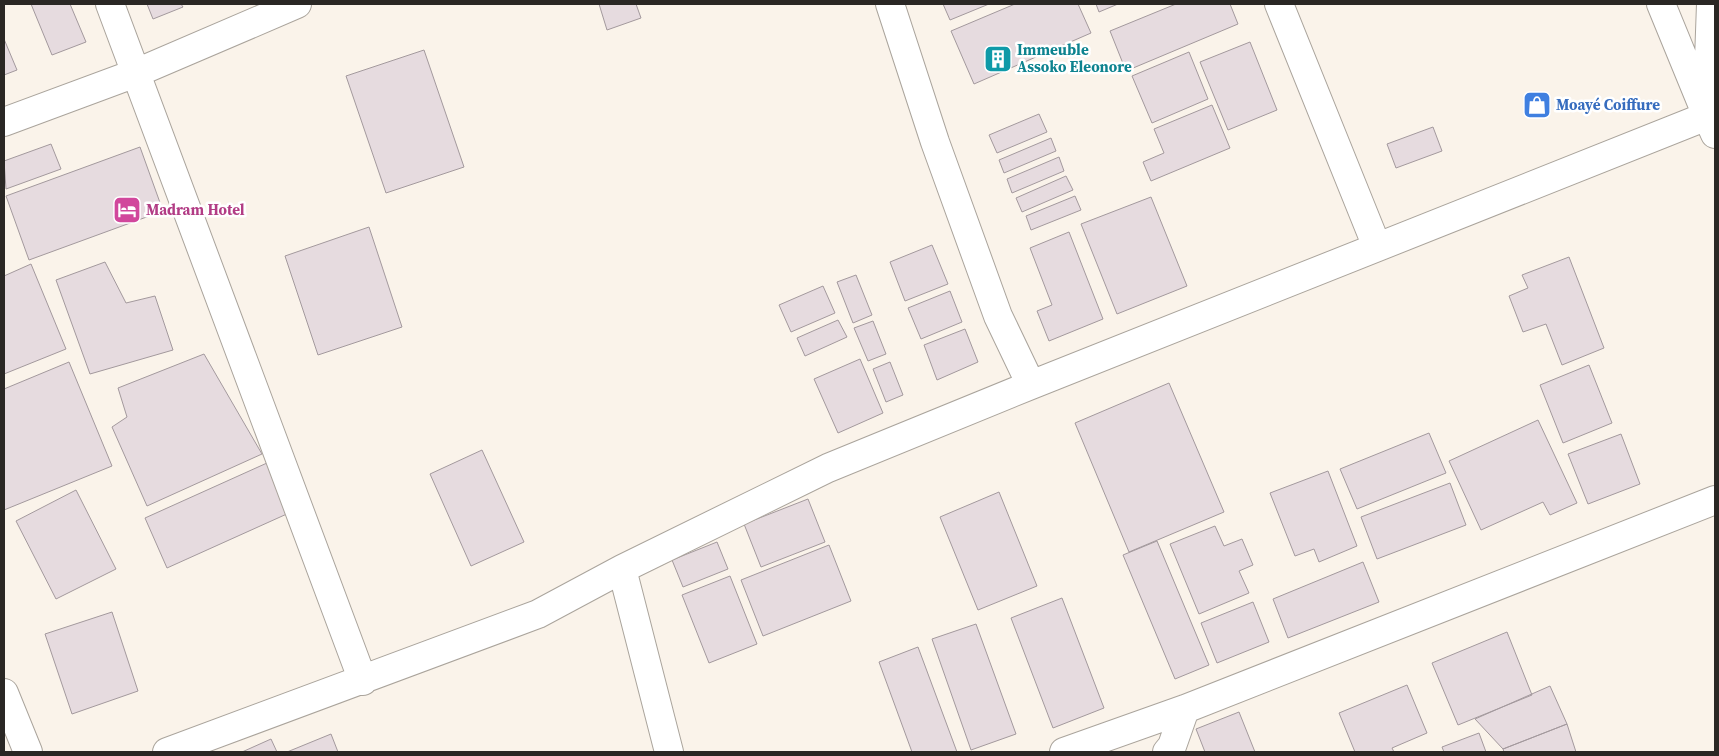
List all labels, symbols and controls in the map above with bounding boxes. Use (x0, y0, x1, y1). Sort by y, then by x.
place label: Immeuble Assoko Eleonore (1017, 39, 1132, 77)
building icon: Immeuble Assoko Eleonore (983, 44, 1013, 74)
shop icon: Moayé Coiffure (1522, 90, 1552, 120)
place label: Moayé Coiffure (1556, 94, 1660, 115)
hotel icon: Madram Hotel (112, 195, 142, 225)
place label: Madram Hotel (146, 199, 245, 220)

